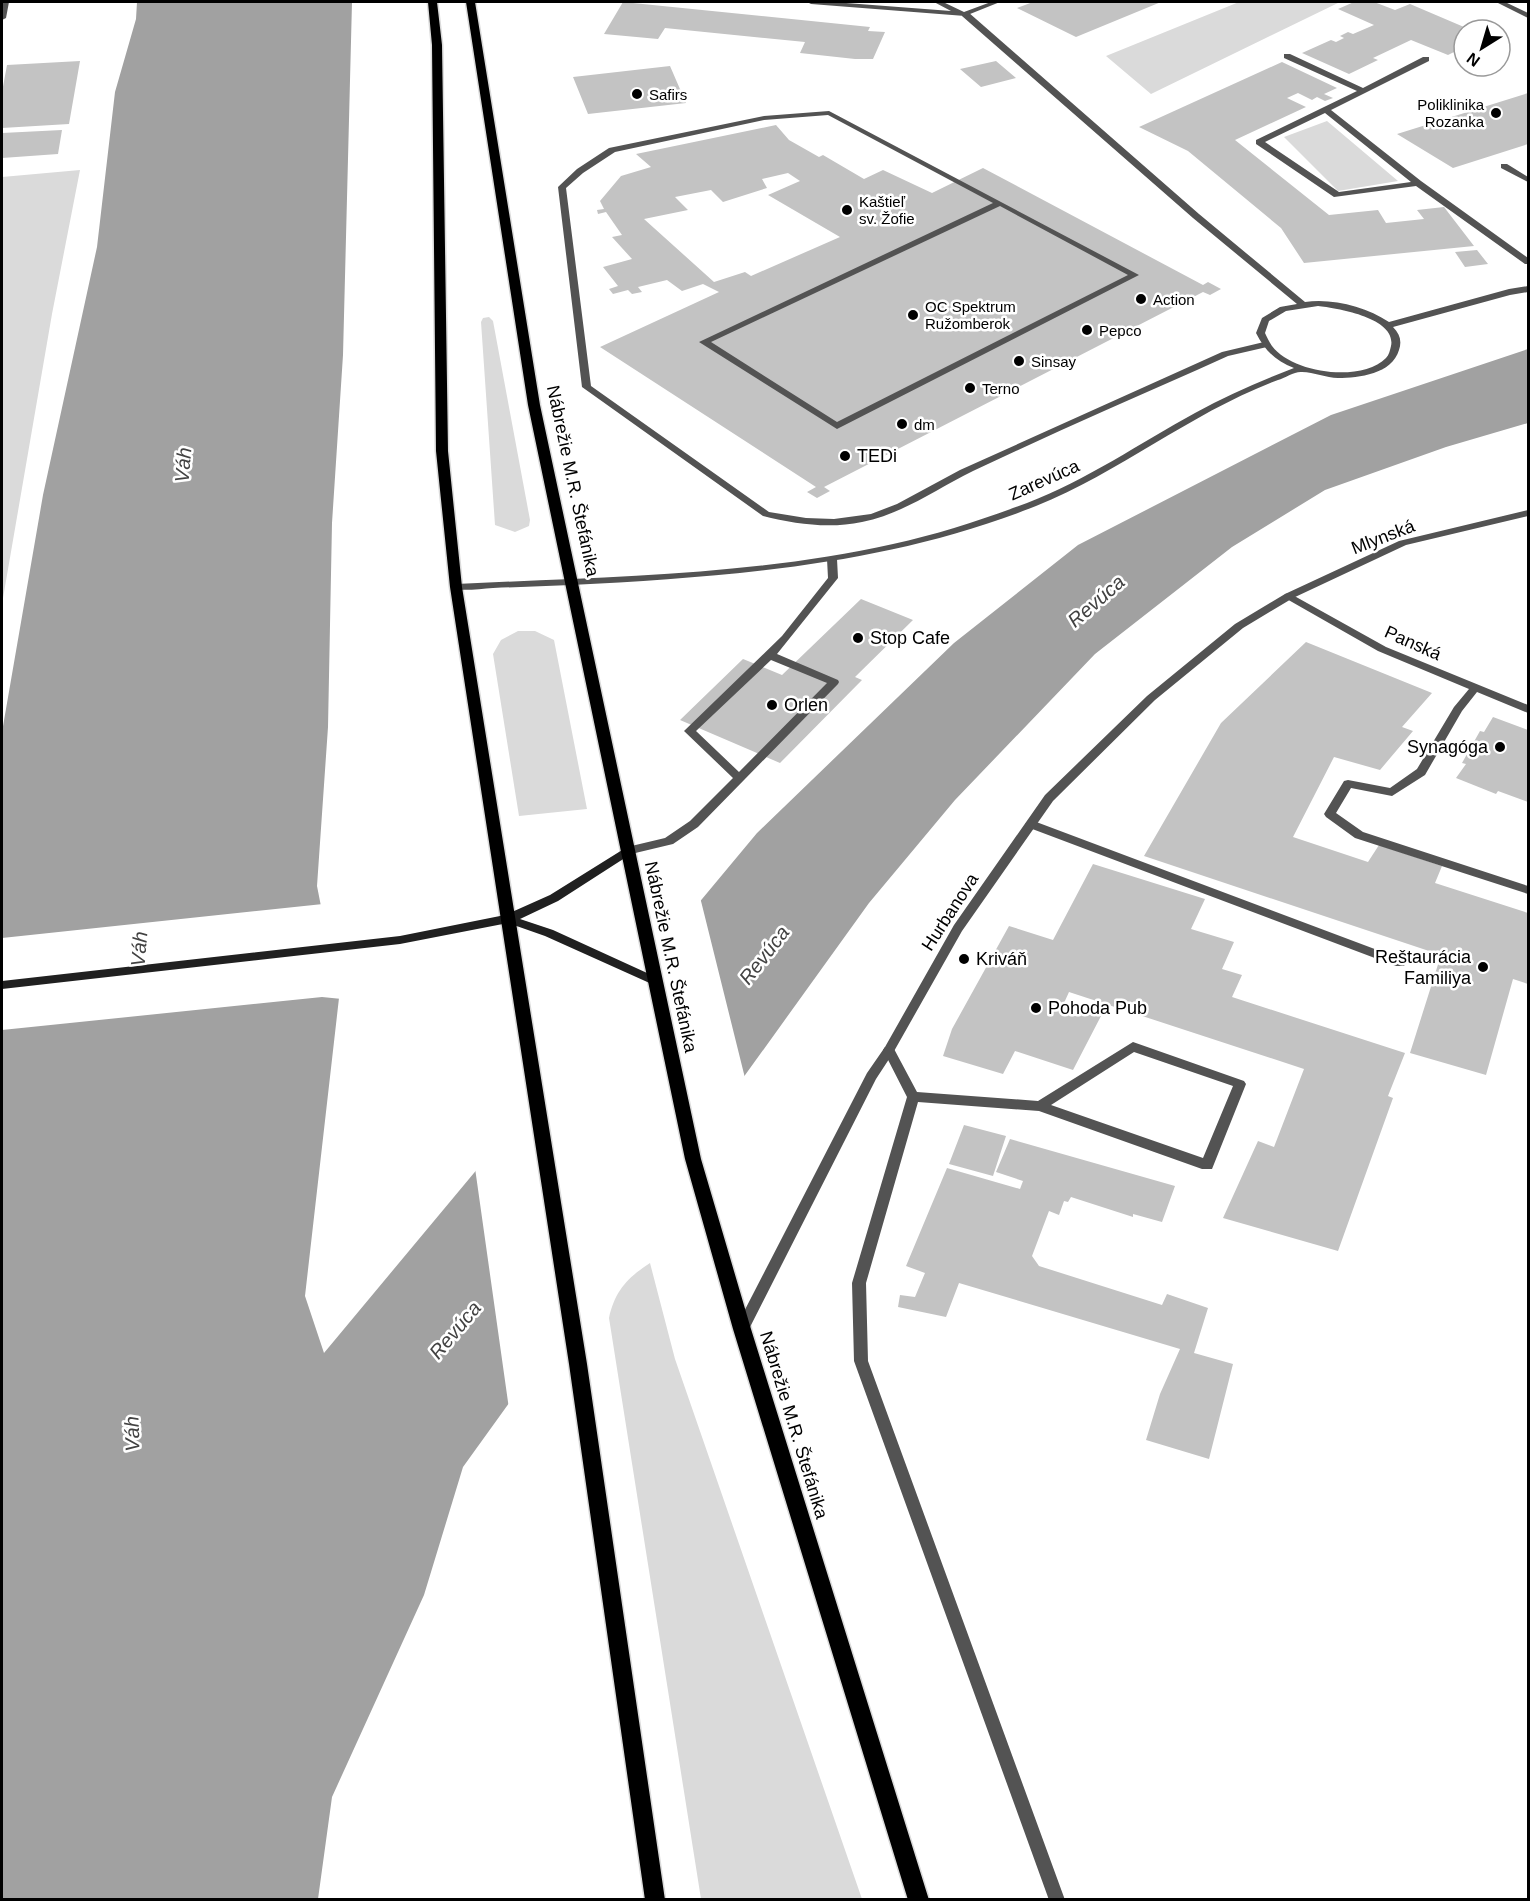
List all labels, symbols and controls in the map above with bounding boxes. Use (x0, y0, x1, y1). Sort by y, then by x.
north arrow (1452, 18, 1512, 78)
text: N (1464, 49, 1483, 70)
place label: Safirs (649, 86, 687, 103)
marker: Safirs (630, 87, 644, 101)
place label: Poliklinika Rozanka (1417, 96, 1485, 130)
marker: Poliklinika Rozanka (1489, 106, 1503, 120)
place label: Kaštieľ sv. Žofie (859, 193, 915, 227)
marker: Kaštieľ sv. Žofie (840, 203, 854, 217)
place label: Action (1153, 291, 1195, 308)
marker: Action (1134, 292, 1148, 306)
place label: OC Spektrum Ružomberok (925, 298, 1016, 332)
marker: OC Spektrum Ružomberok (906, 308, 920, 322)
place label: Pepco (1099, 322, 1142, 339)
marker: Pepco (1080, 323, 1094, 337)
place label: Sinsay (1031, 353, 1077, 370)
marker: Sinsay (1012, 354, 1026, 368)
place label: Terno (982, 380, 1020, 397)
marker: Terno (963, 381, 977, 395)
street label: Nábrežie M.R. Štefánika (543, 383, 604, 579)
place label: dm (914, 416, 935, 433)
marker: dm (895, 417, 909, 431)
water label: Váh (170, 446, 196, 484)
place label: TEDi (857, 446, 897, 466)
marker: TEDi (838, 449, 852, 463)
street label: Zarevúca (1006, 455, 1083, 504)
street label: Mlynská (1349, 515, 1418, 558)
water label: Revúca (1063, 570, 1129, 632)
street label: Panská (1382, 622, 1445, 665)
place label: Stop Cafe (870, 628, 950, 648)
marker: Stop Cafe (851, 631, 865, 645)
place label: Orlen (784, 695, 828, 715)
marker: Orlen (765, 698, 779, 712)
place label: Synagóga (1407, 737, 1489, 757)
marker: Synagóga (1493, 740, 1507, 754)
street label: Nábrežie M.R. Štefánika (641, 859, 702, 1055)
street label: Hurbanova (918, 869, 983, 954)
water label: Revúca (734, 922, 794, 988)
water label: Váh (126, 930, 152, 968)
place label: Reštaurácia Familiya (1375, 947, 1472, 988)
place label: Kriváň (976, 949, 1027, 969)
marker: Kriváň (957, 952, 971, 966)
marker: Reštaurácia Familiya (1476, 960, 1490, 974)
place label: Pohoda Pub (1048, 998, 1147, 1018)
marker: Pohoda Pub (1029, 1001, 1043, 1015)
water label: Revúca (425, 1297, 485, 1363)
street label: Nábrežie M.R. Štefánika (756, 1328, 833, 1522)
water label: Váh (120, 1416, 144, 1452)

